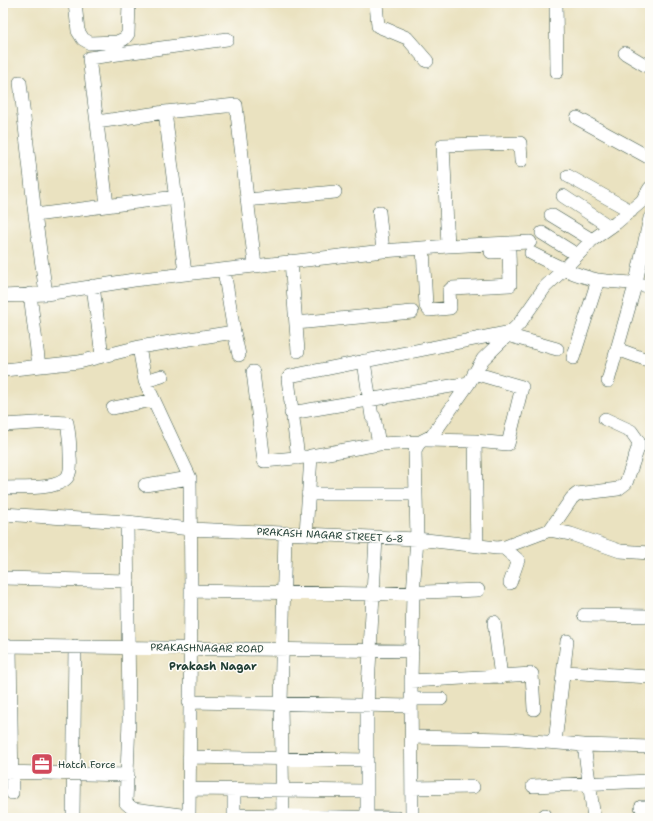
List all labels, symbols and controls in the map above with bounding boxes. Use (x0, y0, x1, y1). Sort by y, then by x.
street label: PRAKASH NAGAR STREET 6-8 (256, 525, 404, 545)
street label: PRAKASHNAGAR ROAD (150, 641, 264, 655)
district label: Prakash Nagar (169, 659, 257, 674)
office icon: Hatch Force (29, 751, 55, 777)
place label: Hatch Force (58, 758, 116, 771)

